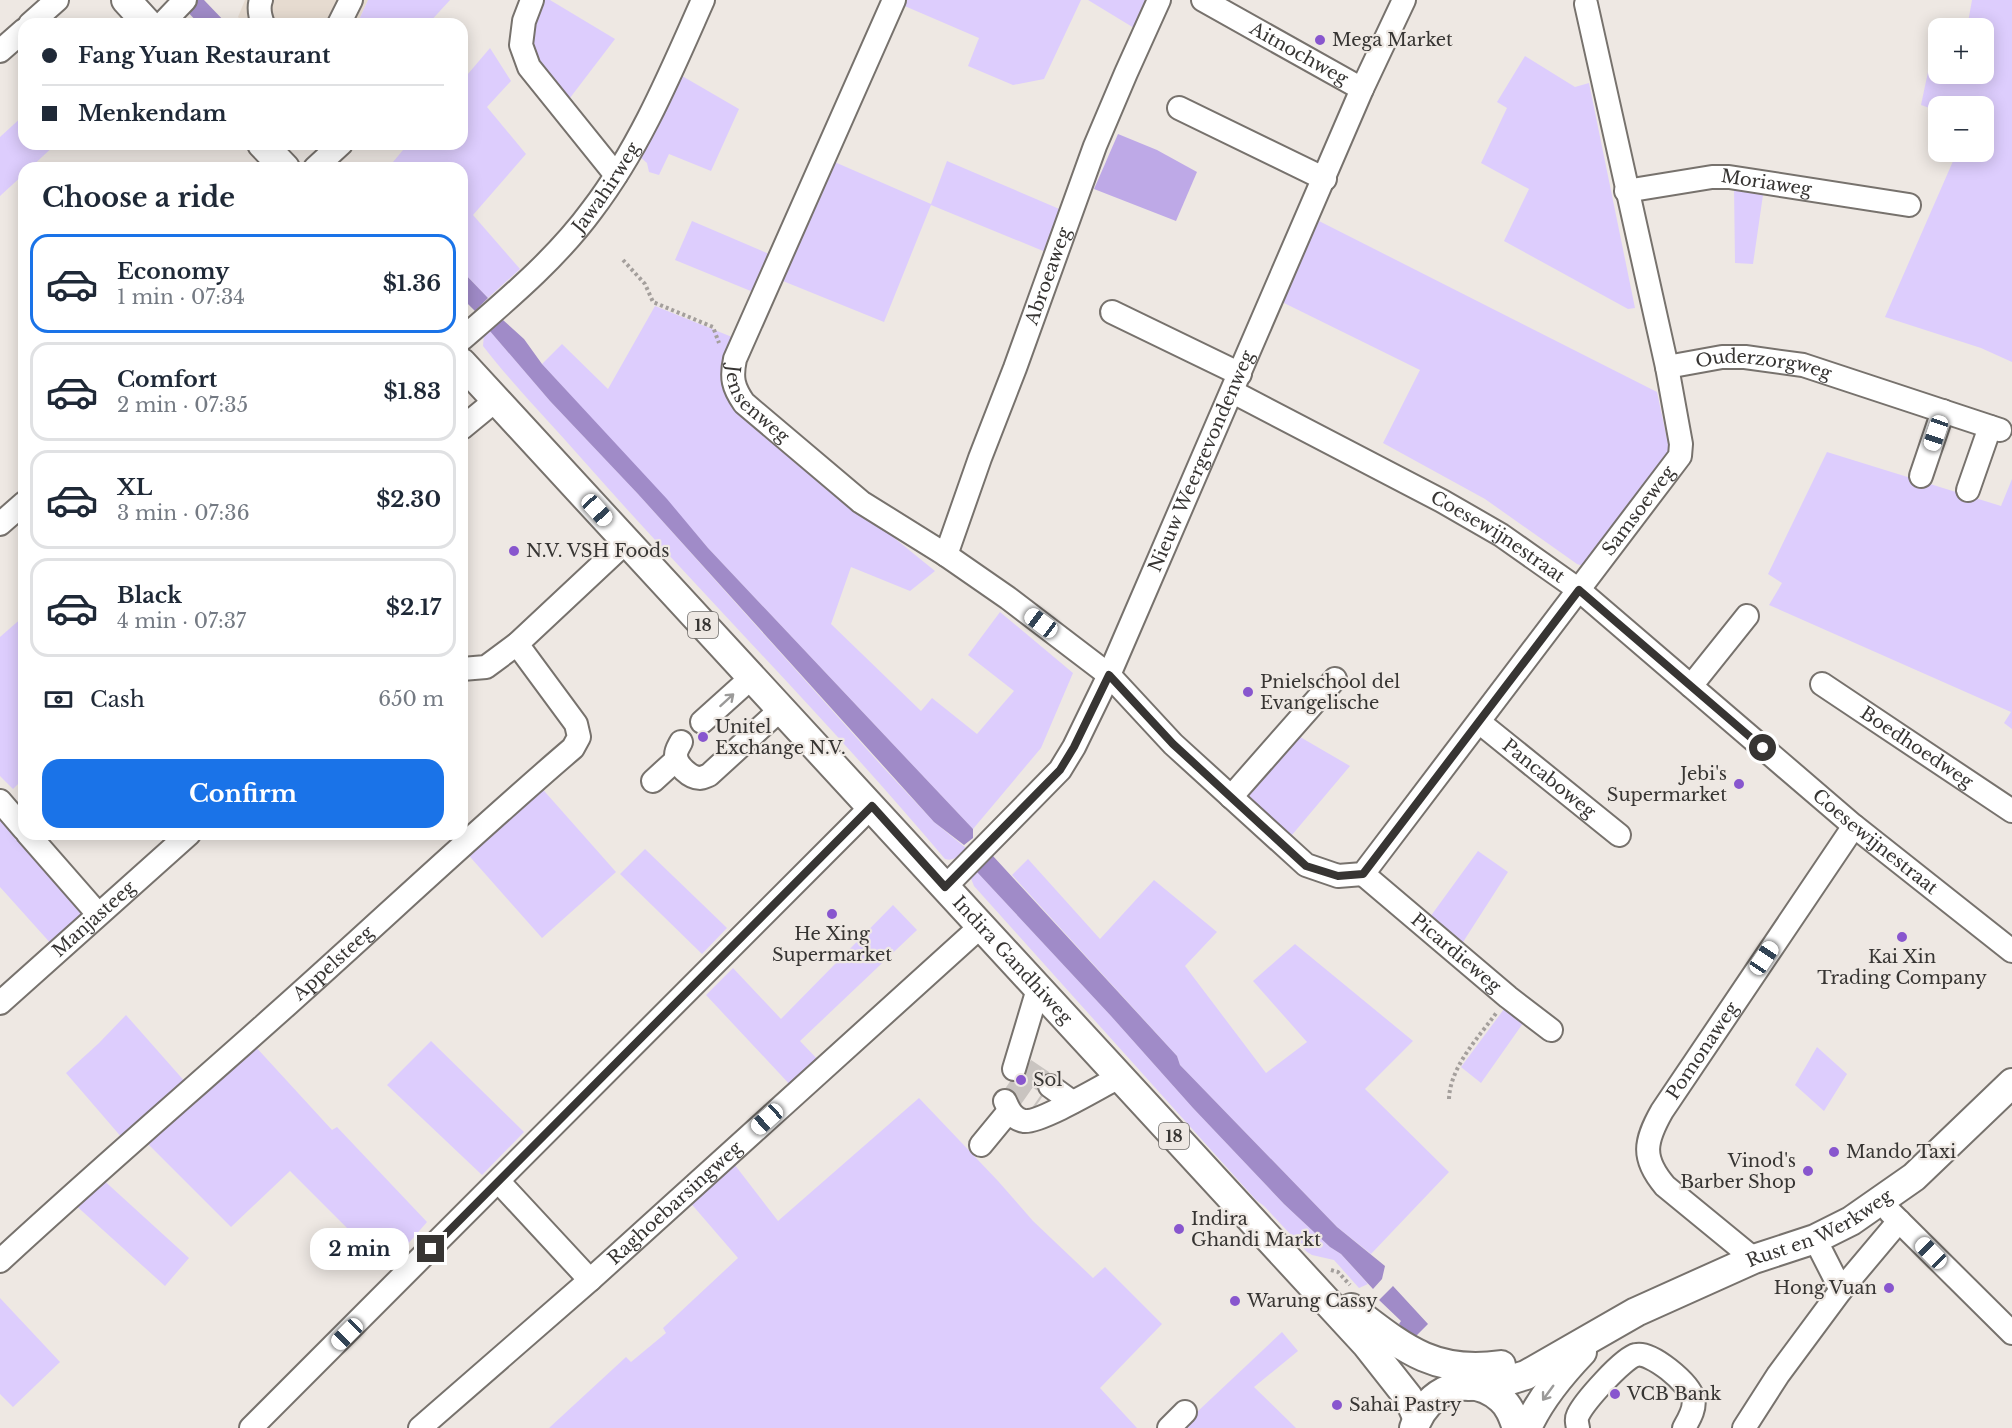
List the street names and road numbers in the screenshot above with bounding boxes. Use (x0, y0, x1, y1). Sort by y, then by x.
street label: Aitnochweg (1245, 17, 1352, 90)
street label: Jawahirweg (566, 138, 644, 239)
street label: Moriaweg (1720, 165, 1813, 201)
street label: Abroeaweg (1020, 224, 1076, 329)
street label: Ouderzorgweg (1694, 346, 1834, 385)
street label: Nieuw Weergevondenweg (1144, 347, 1259, 575)
street label: Jensenweg (722, 362, 794, 448)
street label: Samsoeweg (1597, 461, 1680, 560)
street label: Coesewijnestraat (1427, 486, 1569, 588)
road number: 18 (688, 612, 718, 638)
street label: Boedhoedweg (1856, 702, 1977, 793)
street label: Pancaboweg (1498, 734, 1600, 823)
street label: Coesewijnestraat (1808, 784, 1942, 899)
street label: Manjasteeg (48, 876, 140, 962)
street label: Indira Gandhiweg (948, 891, 1077, 1029)
street label: Picardieweg (1407, 909, 1506, 997)
street label: Appelsteeg (288, 921, 378, 1006)
street label: Pomonaweg (1662, 998, 1743, 1104)
road number: 18 (1159, 1123, 1189, 1149)
street label: Raghoebarsingweg (603, 1137, 747, 1269)
street label: Rust en Werkweg (1743, 1184, 1897, 1272)

